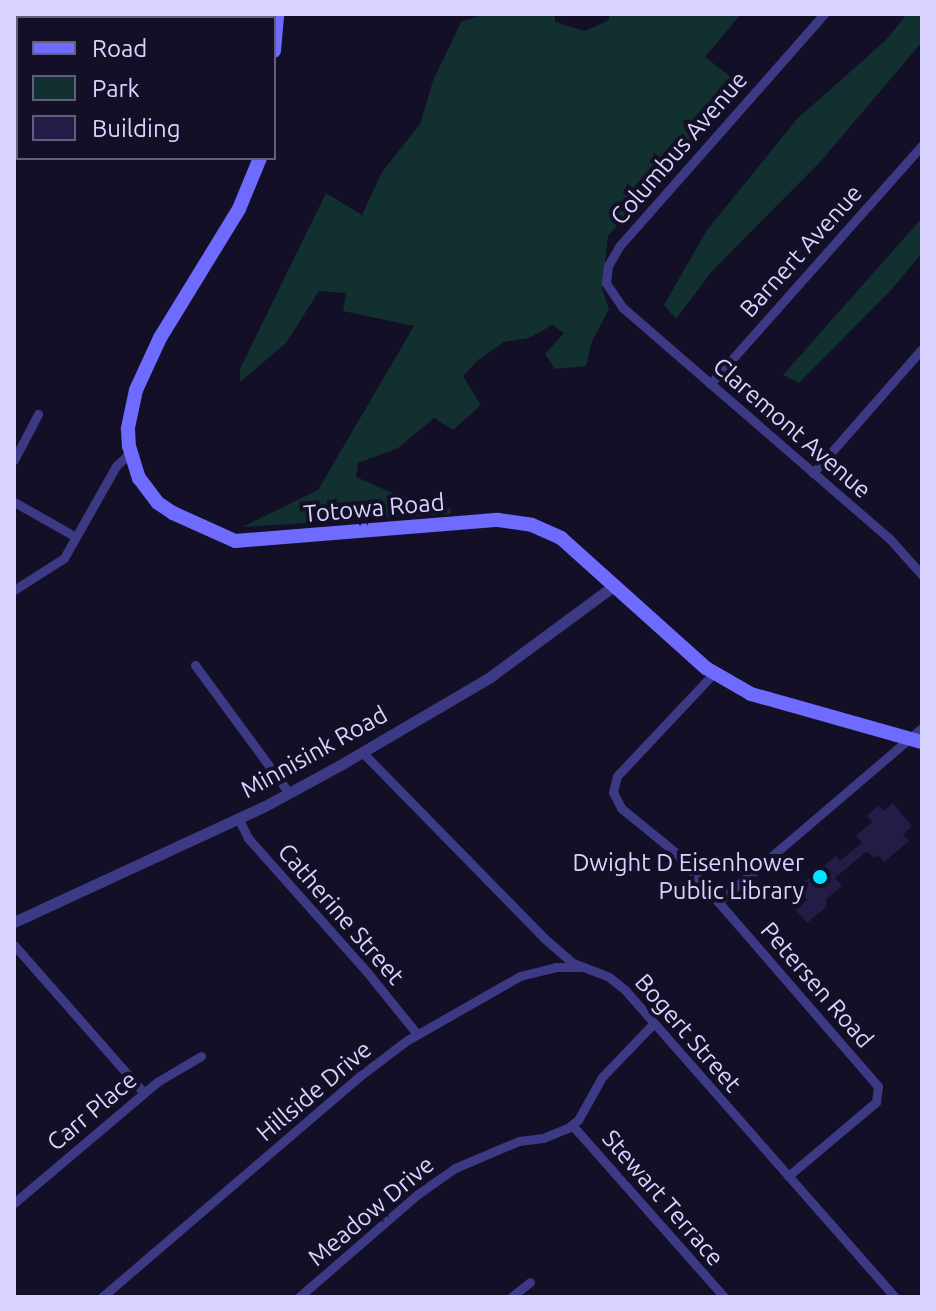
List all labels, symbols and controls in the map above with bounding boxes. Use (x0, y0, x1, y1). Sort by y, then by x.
legend (16, 16, 276, 160)
text: Road (92, 35, 147, 62)
street label: Columbus Avenue (605, 65, 753, 231)
text: Park (92, 75, 140, 102)
text: Building (92, 115, 180, 142)
street label: Barnert Avenue (734, 179, 868, 323)
street label: Claremont Avenue (707, 352, 877, 504)
street label: Totowa Road (302, 487, 446, 529)
street label: Minnisink Road (236, 700, 392, 804)
street label: Catherine Street (272, 837, 410, 991)
place label: Dwight D Eisenhower Public Library (572, 849, 804, 905)
marker: Dwight D Eisenhower Public Library (811, 868, 829, 886)
street label: Petersen Road (755, 916, 879, 1054)
street label: Bogert Street (629, 968, 747, 1098)
street label: Hillside Drive (251, 1035, 377, 1147)
street label: Carr Place (41, 1065, 143, 1157)
street label: Stewart Terrace (596, 1124, 730, 1272)
street label: Meadow Drive (302, 1150, 440, 1272)

